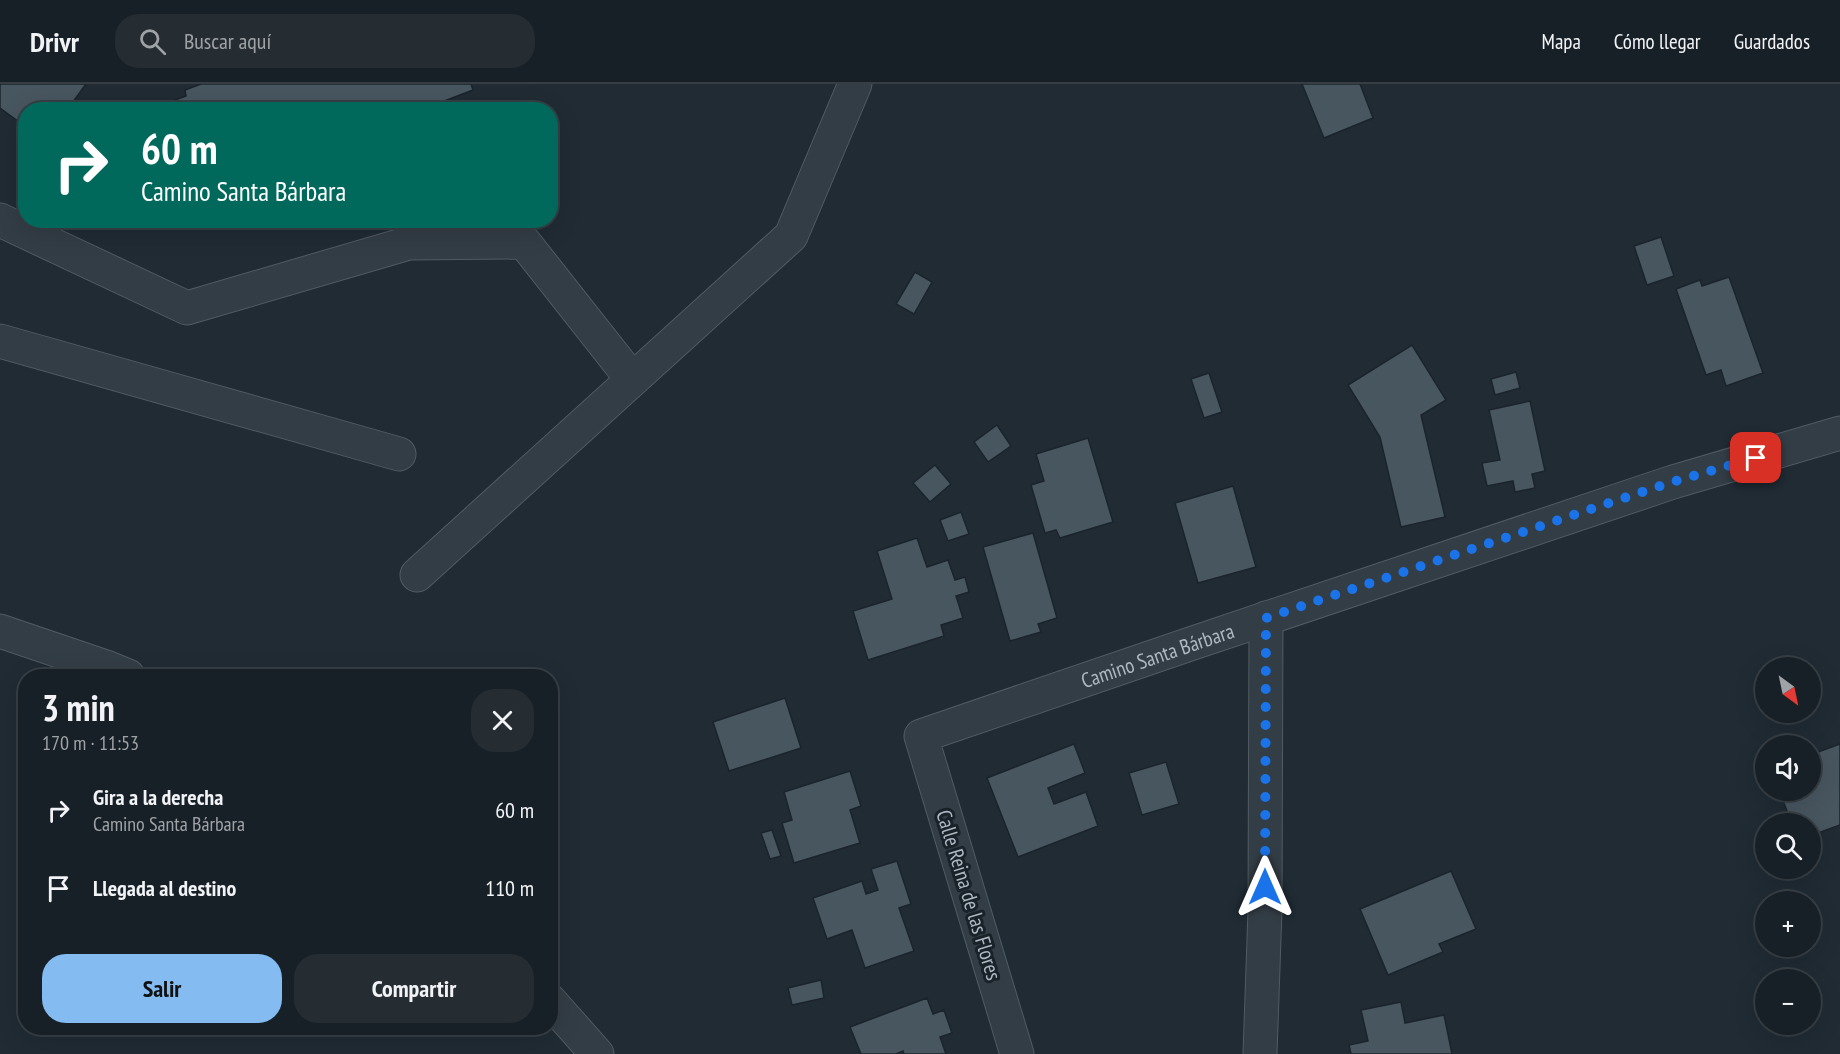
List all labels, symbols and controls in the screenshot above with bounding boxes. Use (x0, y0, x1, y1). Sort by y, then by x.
search box (115, 14, 535, 68)
text: Drivr (30, 23, 79, 60)
icon: search (136, 25, 169, 58)
text: Buscar aquí (184, 27, 271, 55)
text: Mapa (1542, 28, 1581, 55)
text: Cómo llegar (1614, 28, 1701, 55)
text: Guardados (1734, 28, 1810, 55)
text: 60 m (141, 121, 218, 176)
icon: right (42, 126, 120, 204)
text: Camino Santa Bárbara (141, 174, 346, 208)
pin (1730, 432, 1781, 483)
icon: arrive (1739, 441, 1772, 474)
street label: Camino Santa Bárbara (1077, 617, 1237, 694)
north arrow (1755, 657, 1821, 723)
map controls (1755, 657, 1821, 1035)
text: 3 min (42, 684, 115, 731)
button: close (471, 689, 534, 752)
text: 170 m · 11:53 (42, 730, 139, 756)
button: sound (1755, 735, 1821, 801)
text: Gira a la derecha (93, 783, 223, 811)
icon: right (42, 794, 75, 827)
text: 60 m (495, 796, 534, 824)
street label: Calle Reina de las Flores (930, 807, 1008, 983)
text: Camino Santa Bárbara (93, 811, 245, 837)
button: search (1755, 813, 1821, 879)
position arrow (1233, 855, 1297, 919)
icon: arrive (42, 872, 75, 905)
text: Llegada al destino (93, 874, 236, 902)
text: 110 m (485, 874, 534, 902)
button: + (1755, 891, 1821, 957)
button: Salir (42, 954, 282, 1023)
button: Compartir (294, 954, 534, 1023)
button: − (1755, 969, 1821, 1035)

